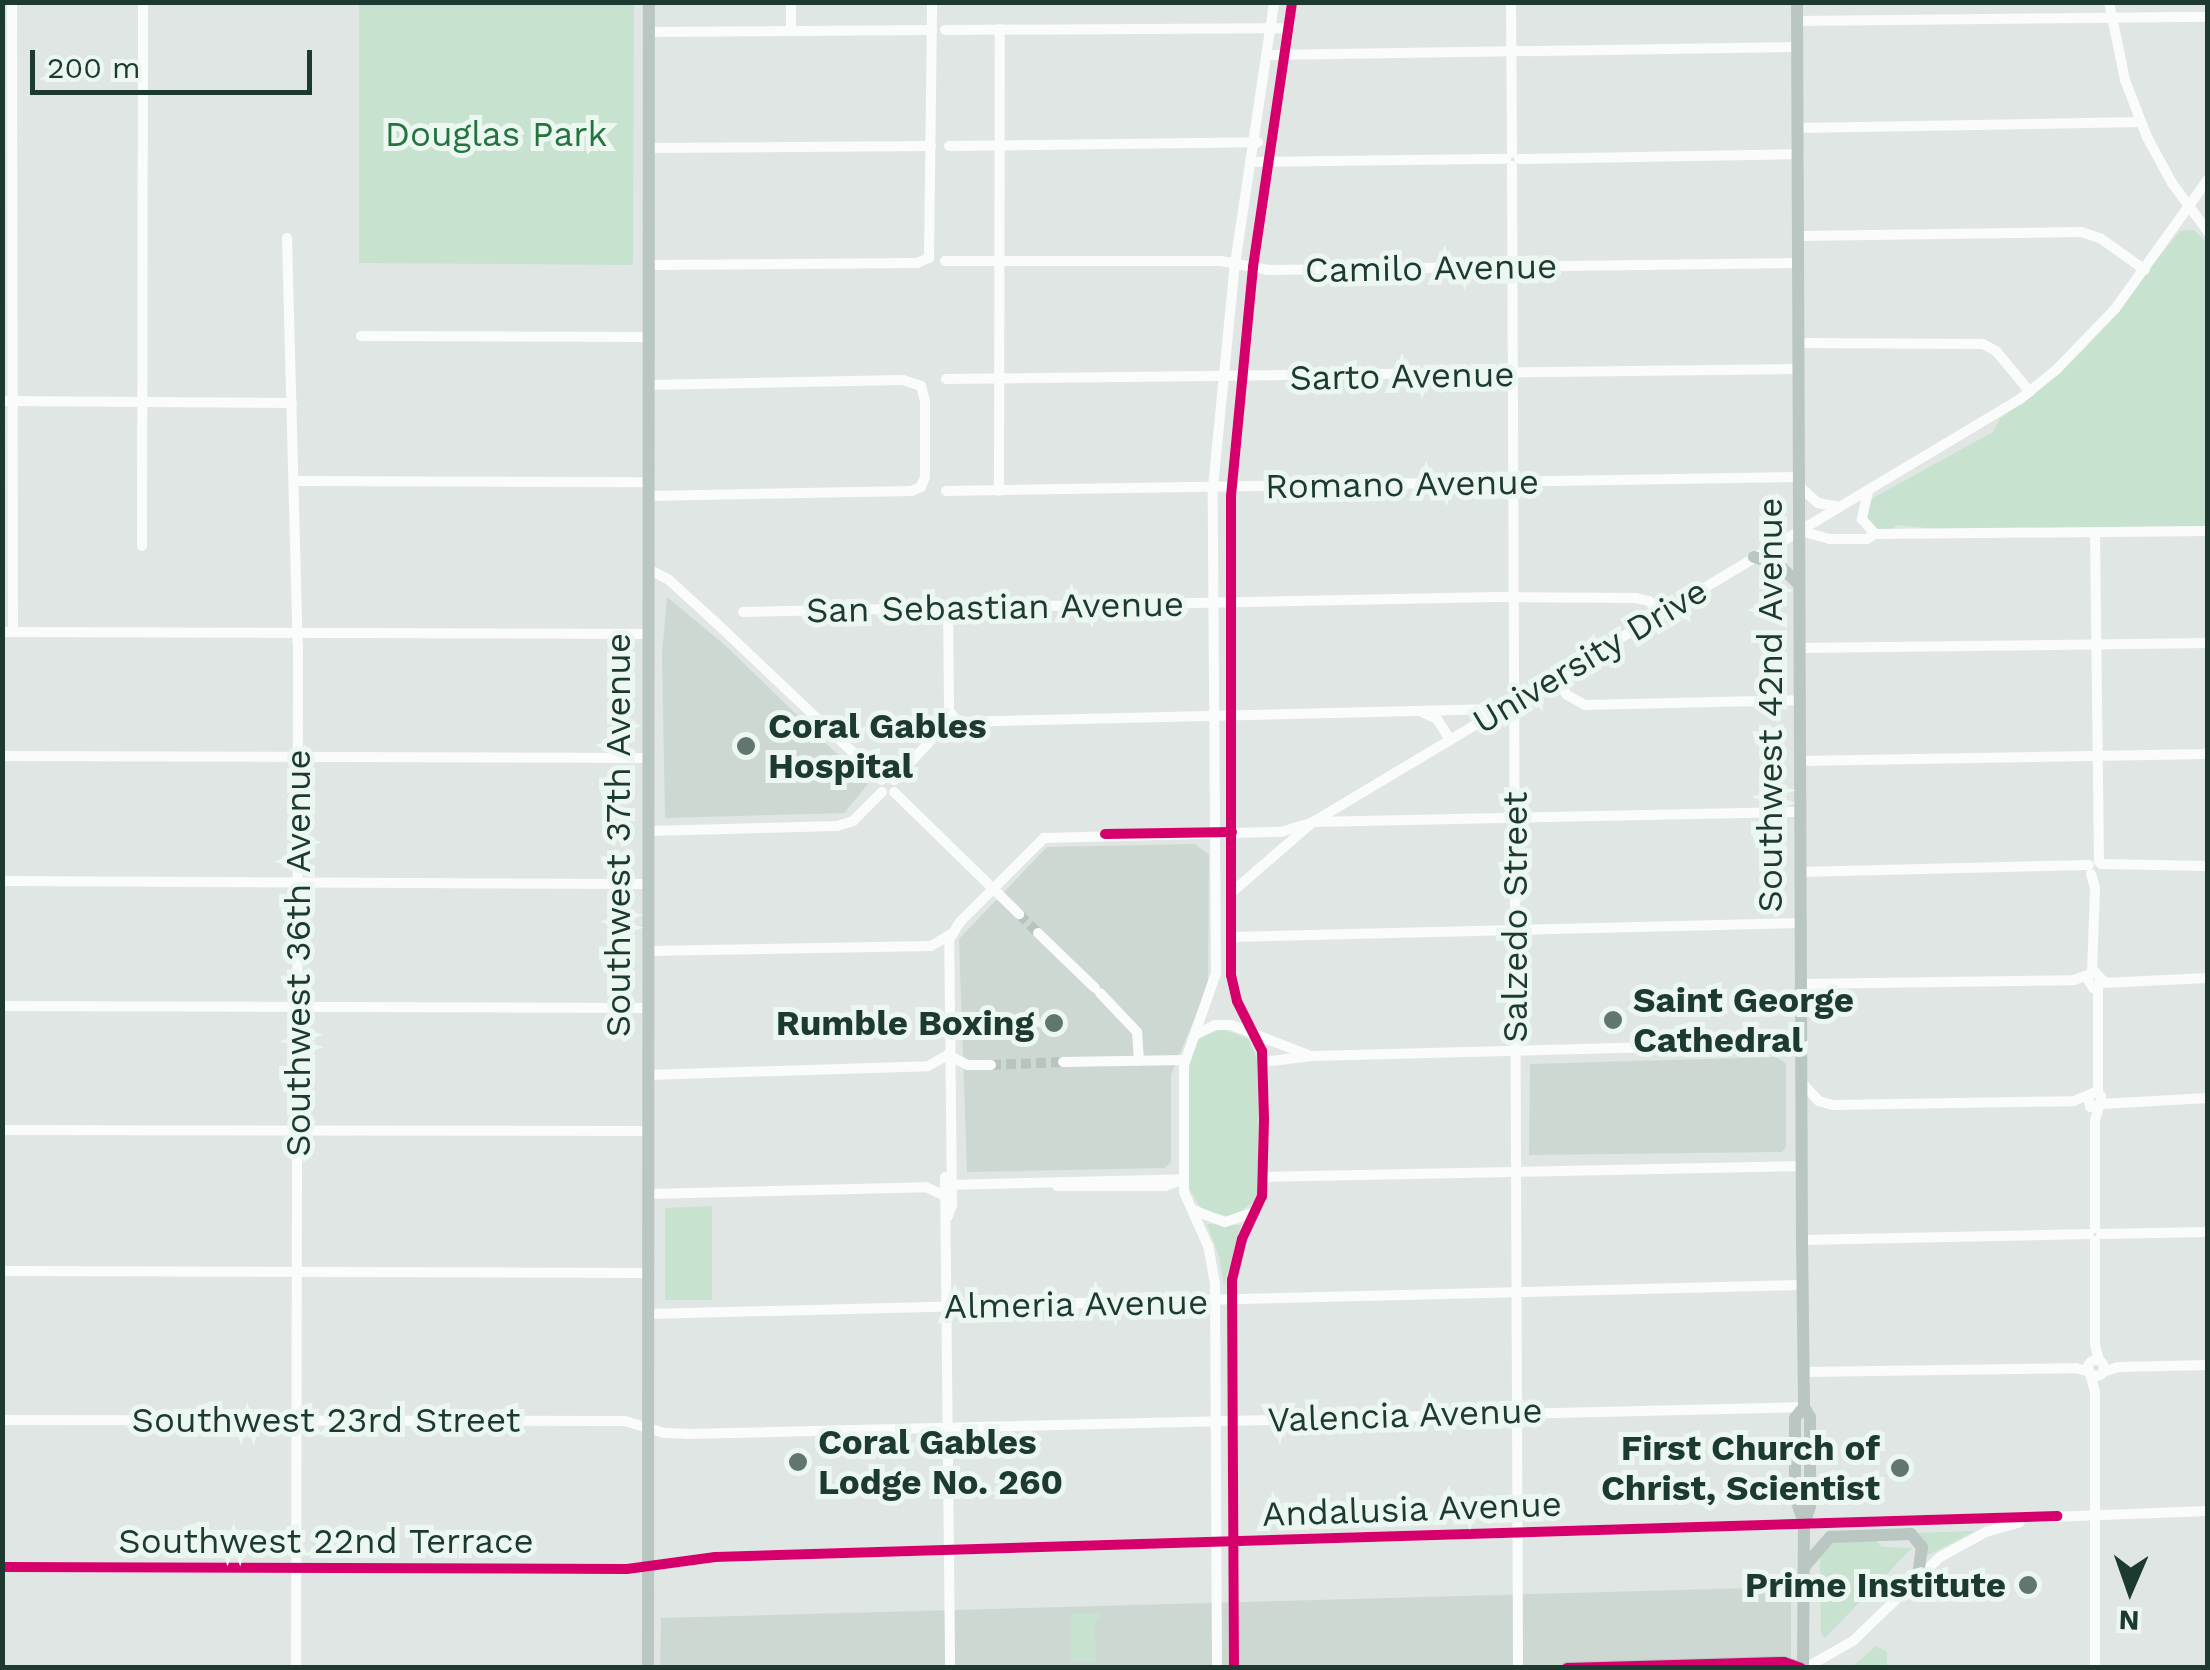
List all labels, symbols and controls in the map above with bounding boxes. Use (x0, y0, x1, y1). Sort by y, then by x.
scale bar (35, 30, 318, 92)
text: 200 m (47, 50, 141, 85)
park label: Douglas Park (385, 113, 607, 155)
street label: Camilo Avenue (1304, 245, 1558, 291)
street label: Sarto Avenue (1288, 353, 1516, 399)
street label: Romano Avenue (1264, 461, 1540, 507)
street label: Southwest 42nd Avenue (1749, 497, 1791, 913)
street label: University Drive (1465, 569, 1715, 743)
street label: San Sebastian Avenue (805, 583, 1185, 631)
street label: Southwest 37th Avenue (597, 632, 639, 1038)
place label: Coral Gables Hospital (768, 705, 987, 787)
marker: Coral Gables Hospital (733, 733, 759, 759)
street label: Southwest 36th Avenue (277, 749, 319, 1157)
street label: Salzedo Street (1494, 791, 1536, 1043)
place label: Saint George Cathedral (1633, 979, 1854, 1061)
place label: Rumble Boxing (776, 1002, 1034, 1044)
marker: Saint George Cathedral (1602, 1009, 1624, 1031)
marker: Rumble Boxing (1043, 1012, 1065, 1034)
street label: Almeria Avenue (942, 1281, 1210, 1327)
street label: Valencia Avenue (1266, 1389, 1544, 1441)
street label: Southwest 23rd Street (132, 1399, 520, 1441)
place label: Coral Gables Lodge No. 260 (818, 1421, 1063, 1503)
place label: First Church of Christ, Scientist (1601, 1427, 1880, 1509)
marker: Coral Gables Lodge No. 260 (787, 1451, 809, 1473)
marker: First Church of Christ, Scientist (1889, 1457, 1911, 1479)
street label: Andalusia Avenue (1260, 1483, 1564, 1535)
street label: Southwest 22nd Terrace (118, 1520, 534, 1562)
north arrow (2080, 1540, 2180, 1640)
place label: Prime Institute (1745, 1564, 2006, 1606)
marker: Prime Institute (2015, 1572, 2041, 1598)
text: N (2118, 1604, 2140, 1637)

